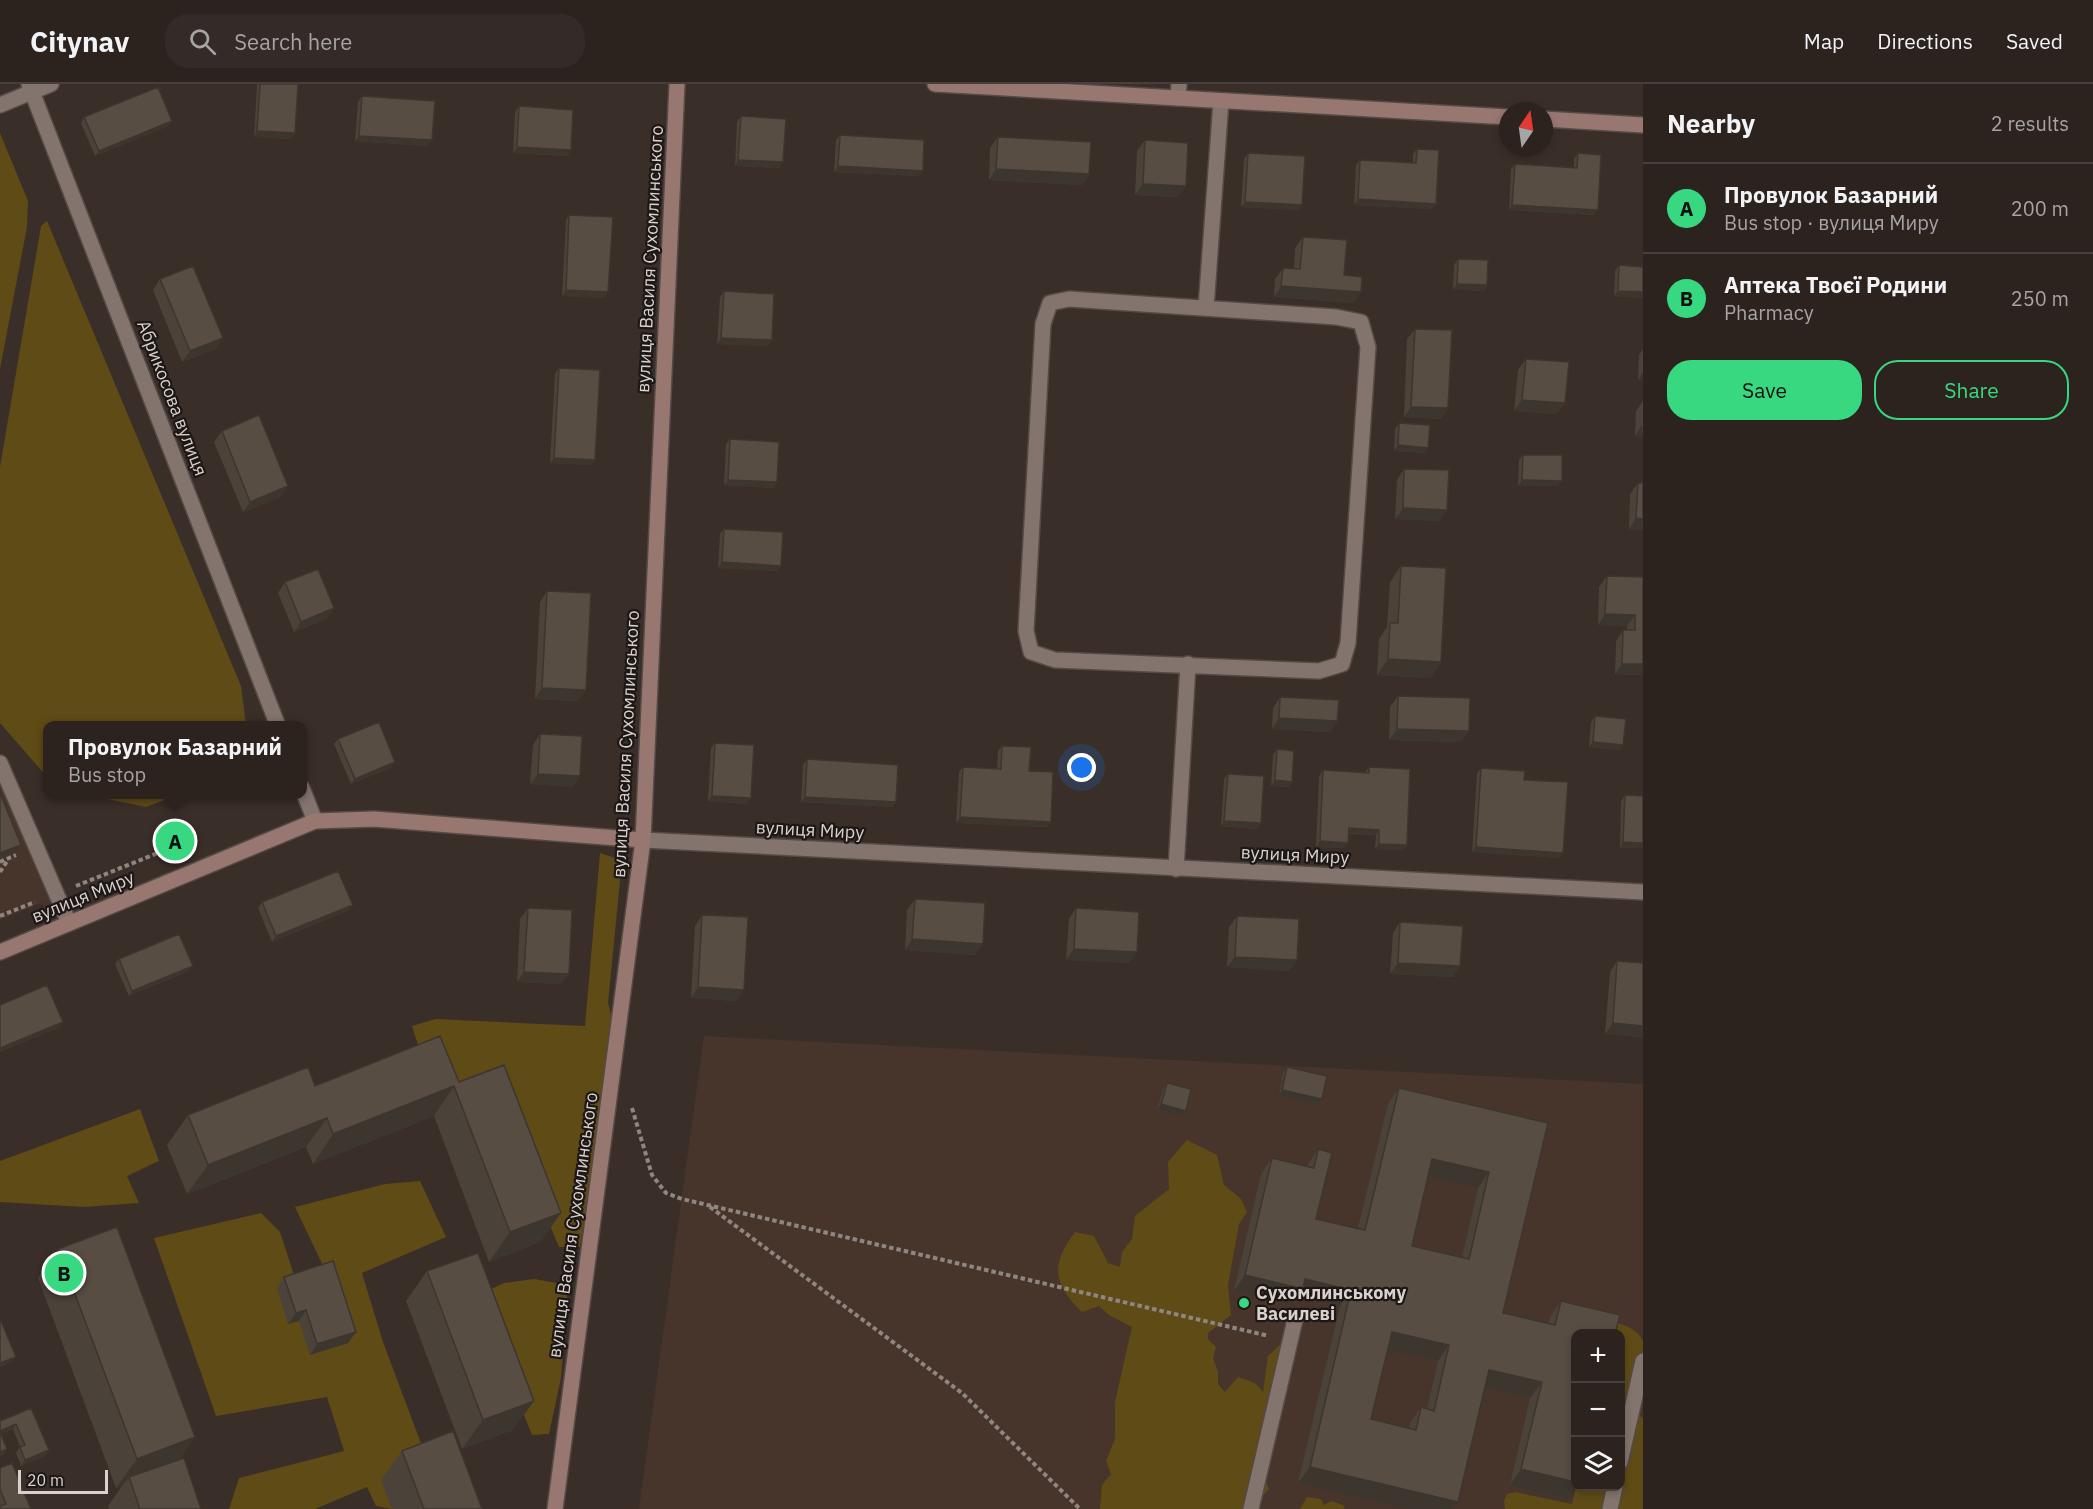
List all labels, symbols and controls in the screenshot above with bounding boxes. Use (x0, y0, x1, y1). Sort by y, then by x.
search box (165, 14, 585, 68)
text: Citynav (30, 23, 129, 60)
icon: search (186, 25, 219, 58)
text: Search here (234, 27, 352, 56)
text: Map (1804, 27, 1844, 55)
text: Directions (1877, 27, 1973, 55)
text: Saved (2006, 27, 2063, 55)
north arrow (1499, 102, 1553, 156)
text: Nearby (1667, 106, 1755, 140)
text: 2 results (1991, 110, 2069, 137)
street label: вулиця Василя Сухомлинського (631, 125, 668, 393)
text: Провулок Базарний (1724, 180, 1938, 209)
text: A (1680, 195, 1693, 222)
text: 200 m (2011, 195, 2069, 222)
text: Bus stop · вулиця Миру (1724, 209, 1939, 236)
text: Аптека Твоєї Родини (1724, 270, 1947, 299)
text: B (1680, 285, 1693, 312)
text: 250 m (2011, 285, 2069, 312)
text: Pharmacy (1724, 299, 1814, 326)
street label: Абрикосова вулиця (132, 317, 213, 479)
button: Save (1667, 360, 1862, 420)
button: Share (1874, 360, 2069, 420)
street label: вулиця Василя Сухомлинського (607, 610, 644, 878)
popup (43, 721, 307, 799)
text: Провулок Базарний (68, 732, 282, 761)
your location (1067, 753, 1096, 782)
text: Bus stop (68, 761, 146, 788)
street label: вулиця Миру (755, 815, 865, 844)
pin: A (156, 818, 195, 864)
street label: вулиця Миру (1240, 840, 1350, 869)
street label: вулиця Миру (28, 866, 137, 928)
street label: вулиця Василя Сухомлинського (542, 1091, 603, 1359)
pin: B (44, 1250, 84, 1296)
place label: Сухомлинському Василеві (1256, 1281, 1406, 1325)
marker: Сухомлинському Василеві (1237, 1296, 1251, 1310)
map controls (1571, 1329, 1625, 1491)
button: + (1571, 1329, 1625, 1383)
button: − (1571, 1383, 1625, 1437)
button: layers (1571, 1437, 1625, 1491)
scale bar (18, 1467, 108, 1494)
text: 20 m (27, 1470, 64, 1490)

